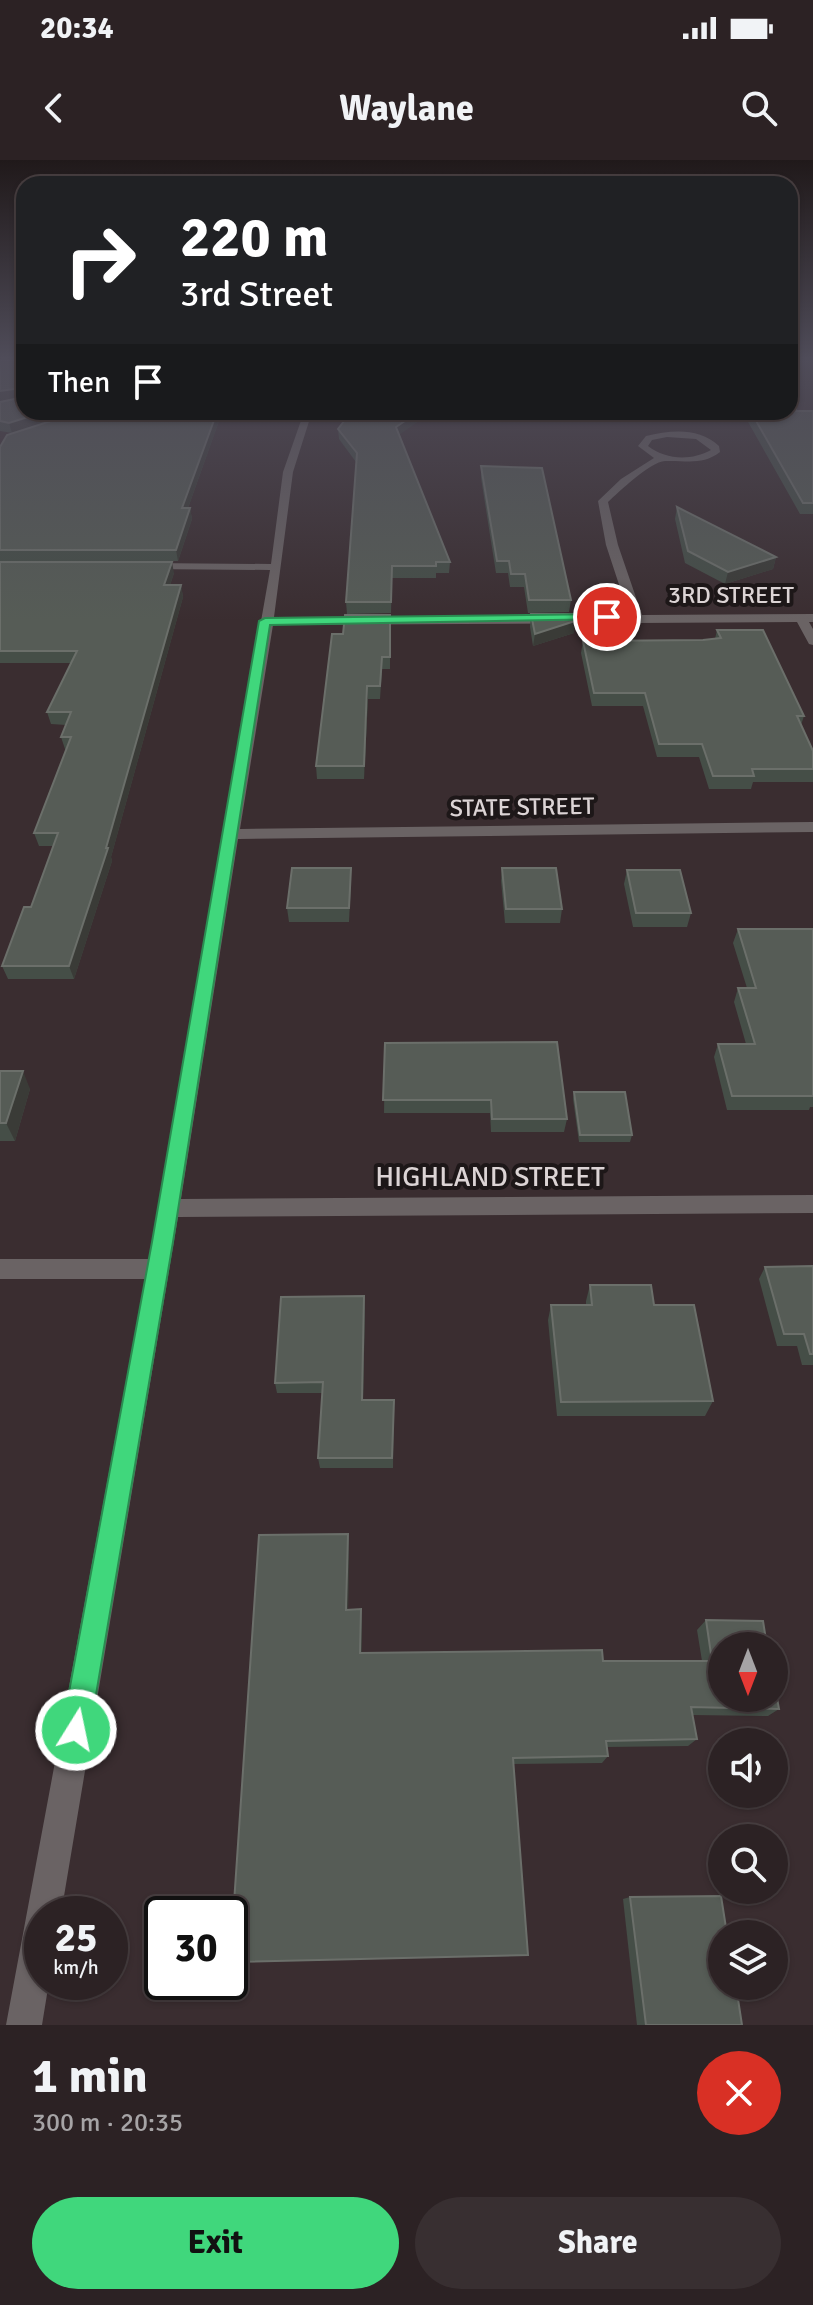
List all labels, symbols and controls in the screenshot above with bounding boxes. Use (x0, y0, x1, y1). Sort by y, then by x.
text: 20:34 (40, 10, 114, 47)
icon: back (32, 86, 76, 130)
text: Waylane (339, 86, 474, 131)
icon: search (737, 86, 781, 130)
text: 220 m (180, 203, 328, 272)
icon: right (48, 208, 152, 312)
text: 3rd Street (180, 272, 333, 317)
icon: arrive (126, 360, 170, 404)
text: Then (48, 364, 110, 401)
street label: 3RD STREET (668, 580, 794, 610)
pin (573, 583, 641, 651)
icon: arrive (585, 595, 629, 639)
street label: STATE STREET (449, 791, 595, 823)
street label: HIGHLAND STREET (375, 1160, 605, 1194)
north arrow (708, 1632, 788, 1712)
map controls (708, 1632, 788, 2000)
position arrow (34, 1688, 118, 1772)
button: sound (708, 1728, 788, 1808)
button: search (708, 1824, 788, 1904)
speed limit sign: 30 (144, 1896, 248, 2000)
text: 25 (54, 1913, 98, 1963)
button: layers (708, 1920, 788, 2000)
text: km/h (53, 1955, 99, 1980)
text: 1 min (32, 2047, 148, 2106)
button: close (697, 2051, 781, 2135)
text: 300 m · 20:35 (32, 2107, 183, 2139)
button: Exit (32, 2197, 399, 2289)
button: Share (415, 2197, 781, 2289)

